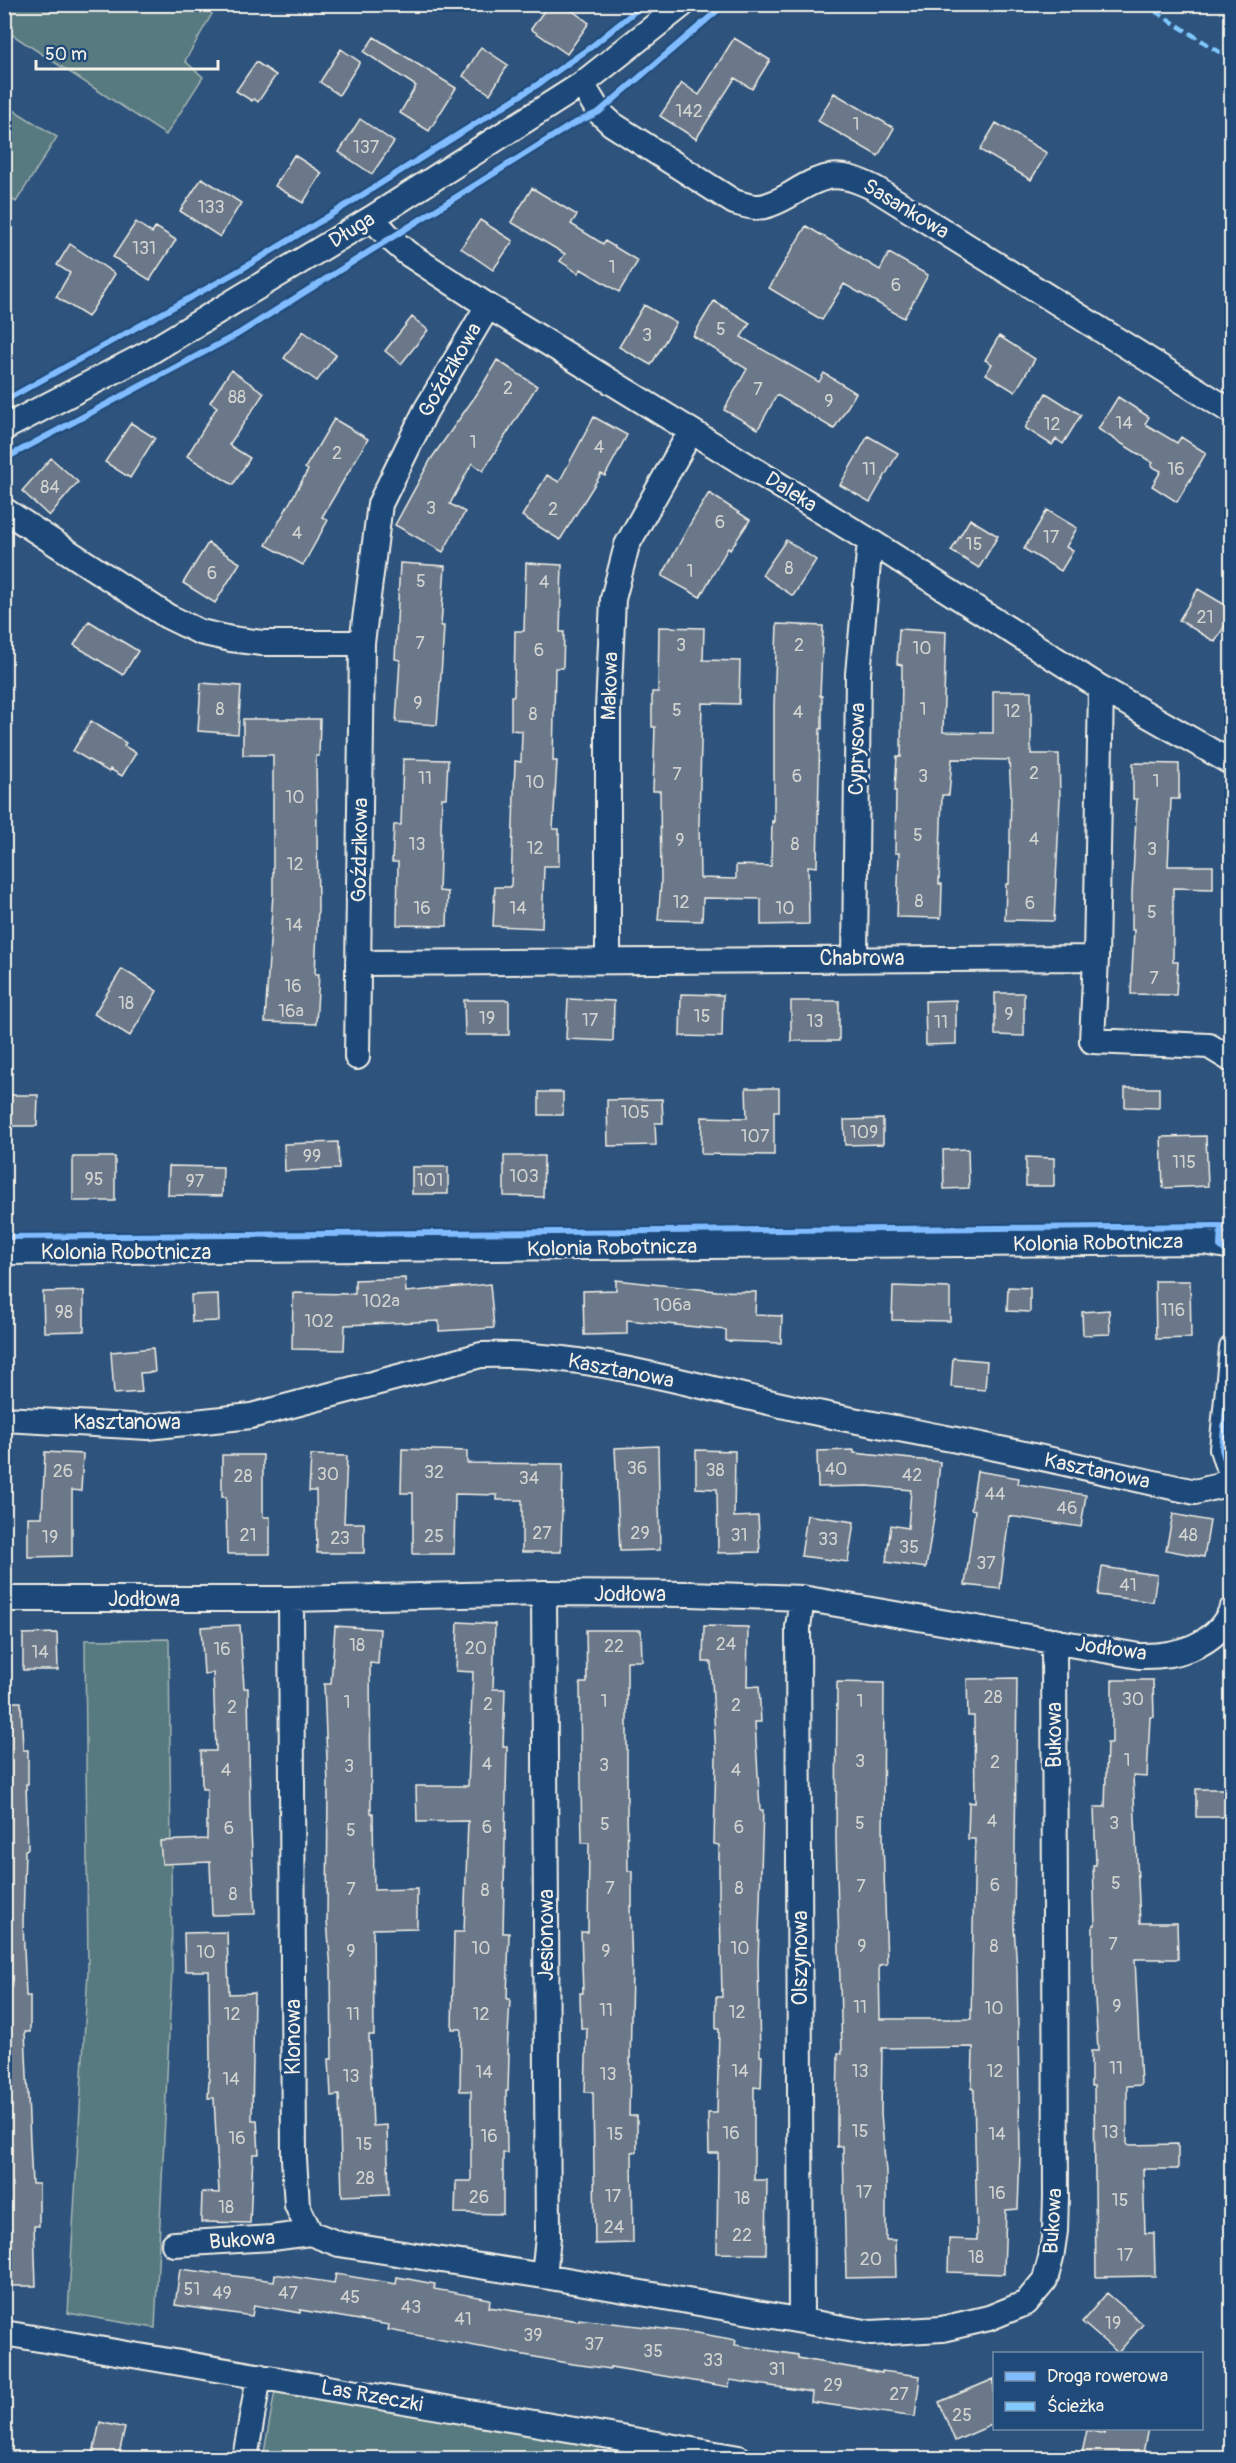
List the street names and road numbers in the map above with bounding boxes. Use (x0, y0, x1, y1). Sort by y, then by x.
street label: Sasankowa (858, 173, 954, 245)
street label: Długa (324, 206, 380, 254)
street label: Goździkowa (412, 318, 488, 422)
street label: Daleka (760, 465, 822, 519)
street label: Makowa (595, 651, 625, 721)
street label: Cyprysowa (843, 702, 871, 796)
street label: Goździkowa (346, 797, 374, 903)
street label: Chabrowa (820, 945, 904, 972)
street label: Kolonia Robotnicza (1013, 1228, 1183, 1258)
street label: Kolonia Robotnicza (527, 1233, 697, 1263)
street label: Kolonia Robotnicza (41, 1239, 211, 1266)
street label: Kasztanowa (566, 1347, 676, 1395)
street label: Kasztanowa (73, 1409, 181, 1436)
street label: Kasztanowa (1042, 1447, 1152, 1495)
street label: Jodłowa (594, 1581, 666, 1608)
street label: Jodłowa (108, 1586, 180, 1613)
street label: Jodłowa (1074, 1631, 1148, 1667)
street label: Bukowa (1041, 1702, 1068, 1768)
street label: Jesionowa (533, 1889, 560, 1981)
street label: Olszynowa (787, 1911, 814, 2005)
street label: Klonowa (280, 1999, 307, 2075)
street label: Bukowa (1037, 2187, 1069, 2255)
street label: Bukowa (208, 2224, 276, 2256)
street label: Las Rzeczki (319, 2374, 425, 2418)

